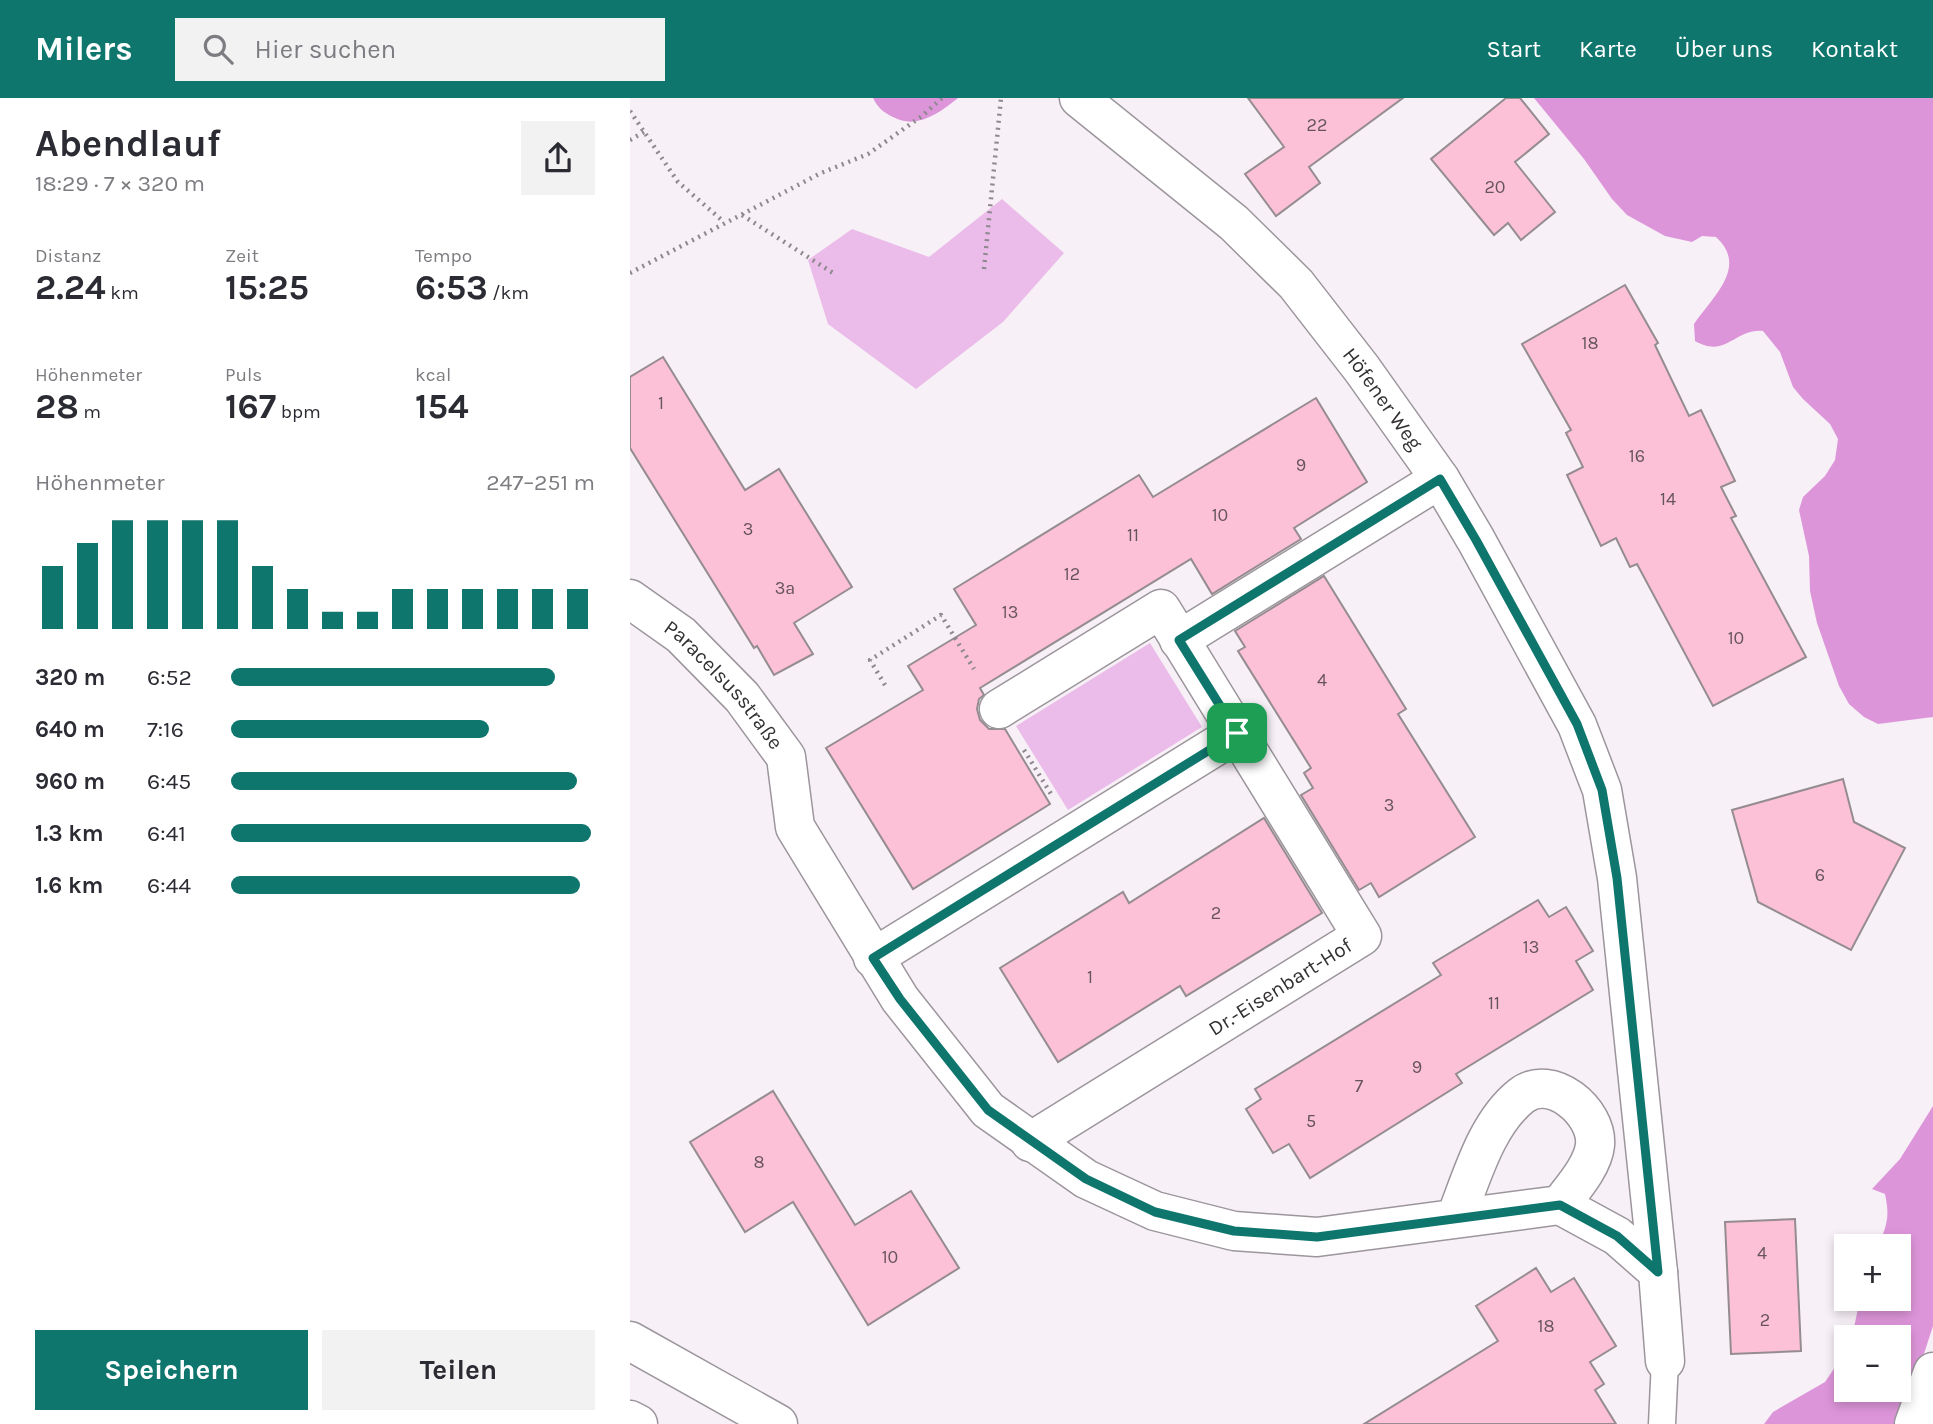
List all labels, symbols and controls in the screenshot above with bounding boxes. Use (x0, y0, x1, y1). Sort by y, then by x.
search box (175, 18, 665, 81)
text: Milers (35, 30, 133, 68)
icon: search (199, 30, 237, 68)
text: Hier suchen (255, 34, 396, 65)
text: Start (1487, 35, 1541, 63)
text: Karte (1579, 35, 1637, 63)
text: Über uns (1675, 35, 1773, 63)
text: Kontakt (1811, 35, 1898, 63)
house number: 22 (1307, 114, 1327, 136)
text: Abendlauf (35, 121, 221, 166)
button: share (521, 121, 595, 195)
text: 18:29 · 7 × 320 m (35, 170, 205, 197)
house number: 20 (1484, 176, 1506, 198)
text: Distanz (35, 245, 101, 267)
text: Zeit (225, 245, 259, 267)
text: Tempo (415, 245, 472, 267)
text: 2.24 (35, 267, 106, 308)
text: 15:25 (225, 267, 309, 308)
text: 6:53 (415, 267, 488, 308)
text: km (106, 282, 139, 304)
text: /km (488, 282, 529, 304)
house number: 18 (1581, 332, 1599, 354)
street label: Höfener Weg (1338, 343, 1428, 455)
text: Höhenmeter (35, 364, 142, 386)
text: Puls (225, 364, 262, 386)
text: kcal (415, 364, 451, 386)
text: 28 (35, 386, 79, 427)
text: 167 (225, 386, 276, 427)
text: 154 (415, 386, 469, 427)
house number: 1 (658, 392, 664, 414)
text: m (79, 401, 101, 423)
text: bpm (276, 401, 321, 423)
house number: 16 (1629, 445, 1645, 467)
house number: 9 (1296, 454, 1306, 476)
text: Höhenmeter (35, 469, 165, 496)
text: 247–251 m (486, 469, 595, 496)
house number: 14 (1660, 488, 1676, 510)
house number: 10 (1212, 504, 1228, 526)
house number: 3 (743, 518, 753, 540)
house number: 11 (1127, 524, 1139, 546)
house number: 12 (1064, 563, 1080, 585)
house number: 3a (775, 577, 795, 599)
house number: 13 (1002, 601, 1018, 623)
street label: Paracelsusstraße (660, 615, 788, 754)
house number: 10 (1728, 627, 1744, 649)
text: 320 m (35, 664, 105, 691)
text: 6:52 (147, 664, 192, 691)
house number: 4 (1317, 669, 1327, 691)
pin (1207, 703, 1267, 763)
icon: arrive (1218, 714, 1256, 752)
text: 640 m (35, 716, 105, 743)
text: 7:16 (147, 716, 184, 743)
text: 960 m (35, 768, 105, 795)
text: 6:45 (147, 768, 191, 795)
house number: 3 (1384, 794, 1394, 816)
text: 1.3 km (35, 820, 104, 847)
text: 6:41 (147, 820, 186, 847)
house number: 6 (1815, 864, 1825, 886)
text: 1.6 km (35, 872, 103, 899)
text: 6:44 (147, 872, 191, 899)
house number: 2 (1211, 902, 1221, 924)
street label: Dr.-Eisenbart-Hof (1204, 933, 1357, 1041)
house number: 13 (1523, 936, 1539, 958)
house number: 1 (1087, 966, 1093, 988)
house number: 11 (1488, 992, 1500, 1014)
house number: 9 (1412, 1056, 1422, 1078)
house number: 7 (1355, 1075, 1364, 1097)
house number: 5 (1306, 1110, 1316, 1132)
house number: 8 (753, 1151, 765, 1173)
map controls (1834, 1234, 1911, 1402)
button: + (1834, 1234, 1911, 1311)
house number: 4 (1757, 1242, 1767, 1264)
house number: 10 (882, 1246, 898, 1268)
house number: 2 (1760, 1309, 1770, 1331)
house number: 18 (1537, 1315, 1555, 1337)
button: − (1834, 1325, 1911, 1402)
button: Speichern (35, 1330, 308, 1410)
button: Teilen (322, 1330, 595, 1410)

